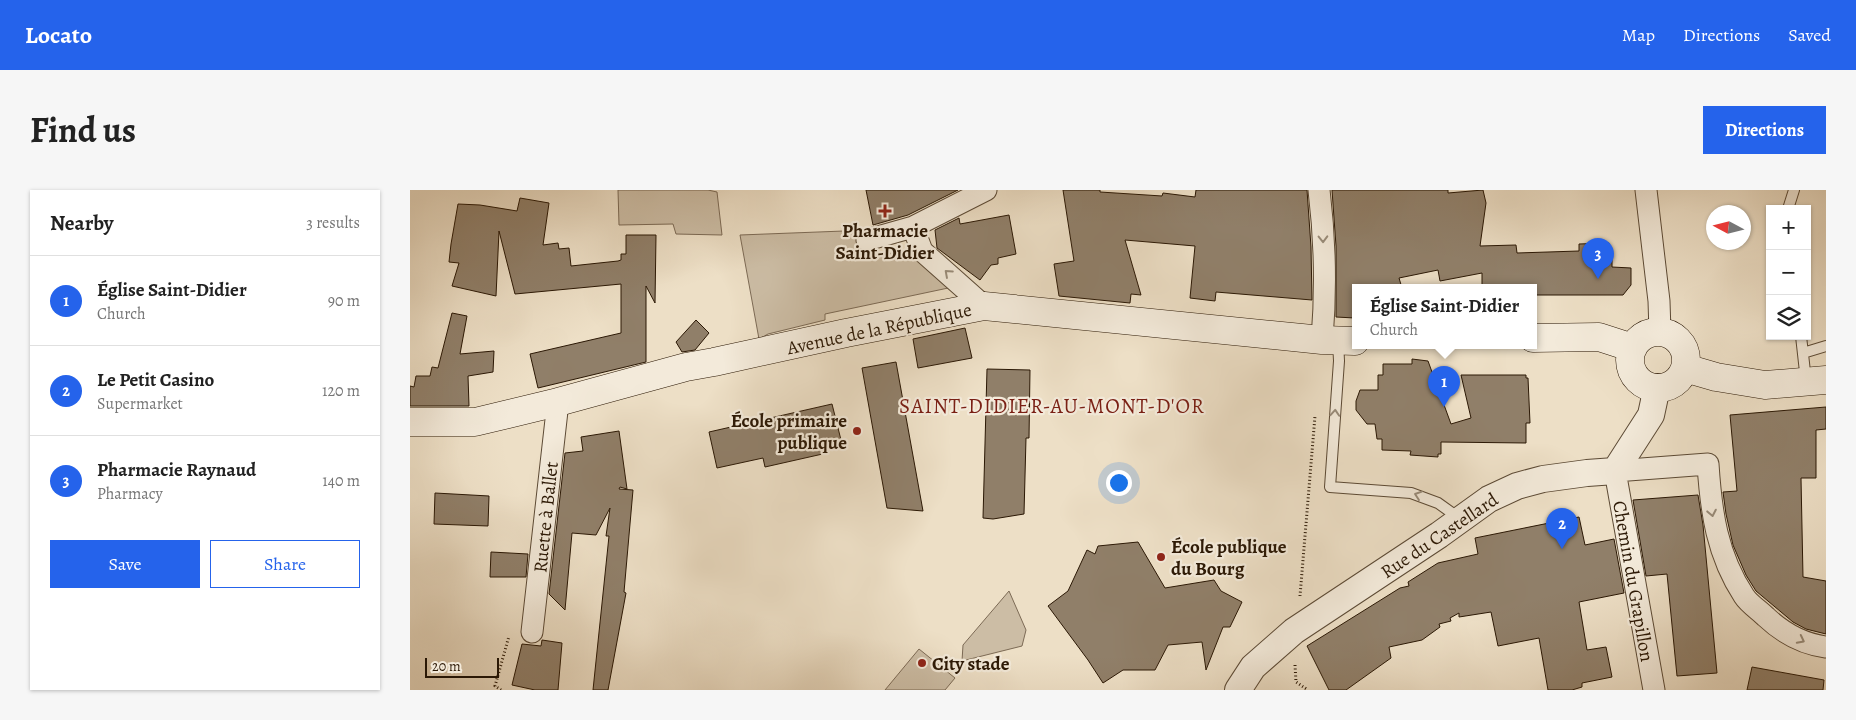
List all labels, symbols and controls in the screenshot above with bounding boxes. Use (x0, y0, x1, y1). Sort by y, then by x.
text: Locato (25, 19, 92, 51)
text: Map (1622, 23, 1655, 47)
text: Directions (1683, 23, 1760, 47)
text: Saved (1788, 23, 1831, 47)
text: Find us (30, 106, 136, 154)
button: Directions (1703, 106, 1826, 154)
marker: Pharmacie Saint-Didier (879, 205, 891, 217)
north arrow (1706, 205, 1751, 250)
map controls (1766, 205, 1811, 340)
button: + (1766, 205, 1811, 250)
text: Nearby (50, 209, 113, 237)
text: 3 results (306, 212, 360, 234)
place label: Pharmacie Saint-Didier (836, 218, 935, 266)
one-way arrow (1318, 235, 1328, 243)
pin: 3 (1582, 238, 1614, 279)
button: − (1766, 250, 1811, 295)
one-way arrow (944, 270, 953, 279)
text: Église Saint-Didier (97, 277, 247, 303)
popup (1352, 284, 1537, 349)
text: 1 (63, 290, 69, 312)
text: 90 m (328, 290, 360, 312)
text: Église Saint-Didier (1370, 293, 1519, 319)
button: layers (1766, 295, 1811, 340)
street label: Avenue de la République (783, 297, 974, 361)
text: Church (97, 303, 146, 325)
text: Church (1370, 319, 1418, 341)
pin: 1 (1428, 366, 1460, 407)
text: Le Petit Casino (97, 367, 214, 393)
text: 2 (62, 380, 70, 402)
text: 120 m (322, 380, 360, 402)
district label: SAINT-DIDIER-AU-MONT-D'OR (899, 392, 1205, 420)
text: Supermarket (97, 393, 183, 415)
place label: École primaire publique (731, 408, 847, 456)
one-way arrow (1329, 409, 1340, 417)
marker: École primaire publique (851, 425, 863, 437)
text: Pharmacie Raynaud (97, 457, 256, 483)
street label: Ruette à Ballet (527, 460, 565, 574)
text: 3 (63, 470, 69, 492)
text: 140 m (322, 470, 360, 492)
your location (1106, 470, 1132, 496)
text: Pharmacy (97, 483, 163, 505)
street label: Rue du Castellard (1376, 486, 1504, 585)
one-way arrow (1414, 491, 1423, 501)
street label: Chemin du Grapillon (1606, 499, 1660, 664)
pin: 2 (1546, 508, 1578, 549)
one-way arrow (1707, 509, 1717, 517)
place label: École publique du Bourg (1171, 534, 1287, 582)
button: Save (50, 540, 200, 588)
button: Share (210, 540, 360, 588)
marker: École publique du Bourg (1155, 551, 1167, 563)
one-way arrow (1796, 634, 1805, 644)
place label: City stade (932, 651, 1010, 677)
scale bar (425, 655, 499, 678)
text: 20 m (432, 657, 461, 676)
marker: City stade (916, 657, 928, 669)

